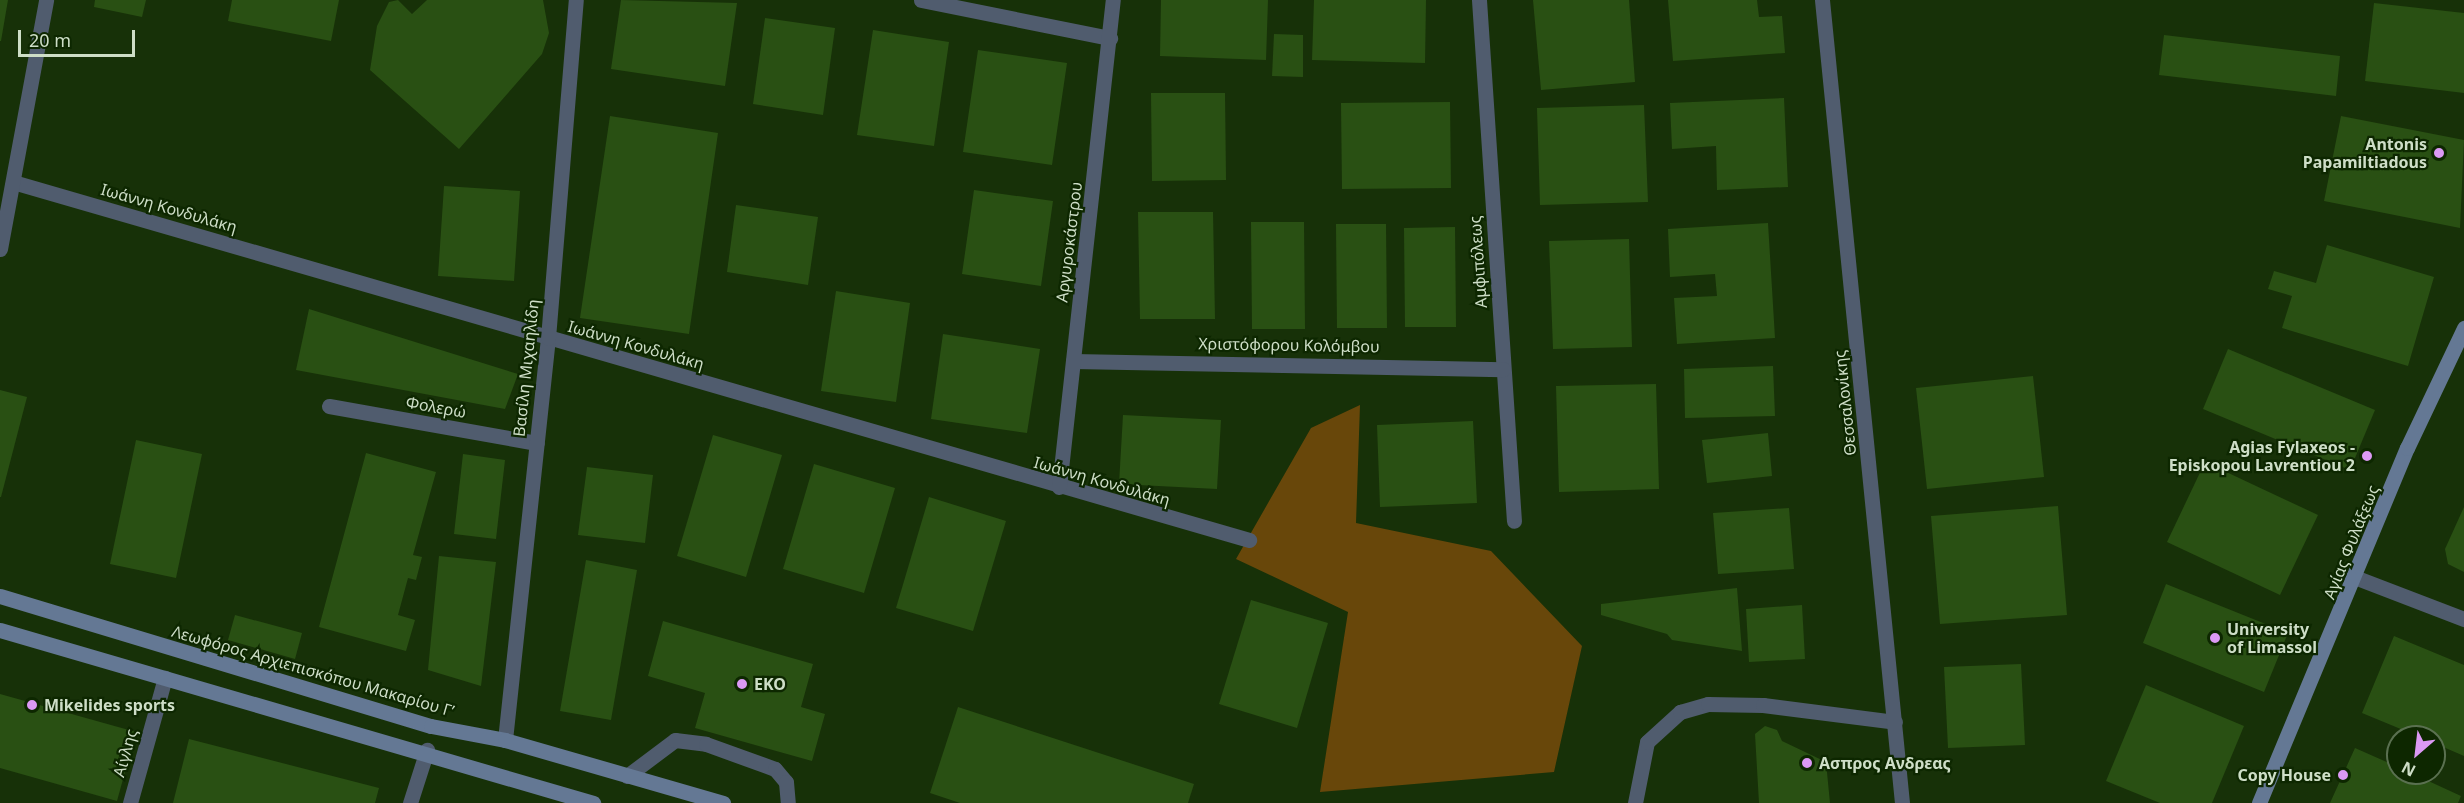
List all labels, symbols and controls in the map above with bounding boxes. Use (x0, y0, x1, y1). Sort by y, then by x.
scale bar (21, 18, 138, 56)
text: 20 m (29, 28, 71, 52)
place label: Antonis Papamiltiadous (2303, 134, 2427, 172)
marker: Antonis Papamiltiadous (2432, 146, 2446, 160)
street label: Ιωάννη Κονδυλάκη (99, 179, 239, 237)
street label: Αργυροκάστρου (1052, 181, 1086, 303)
street label: Αμφιπόλεως (1465, 215, 1491, 309)
street label: Βασίλη Μιχαηλίδη (509, 298, 543, 438)
street label: Ιωάννη Κονδυλάκη (566, 316, 706, 374)
street label: Χριστόφορου Κολόμβου (1198, 334, 1380, 356)
street label: Θεσσαλονίκης (1830, 349, 1860, 457)
street label: Φολερώ (404, 392, 468, 422)
place label: Agias Fylaxeos - Episkopou Lavrentiou 2 (2169, 437, 2355, 475)
marker: Agias Fylaxeos - Episkopou Lavrentiou 2 (2360, 449, 2374, 463)
street label: Ιωάννη Κονδυλάκη (1032, 452, 1172, 510)
street label: Αγίας Φυλάξεως (2319, 482, 2383, 602)
place label: University of Limassol (2227, 619, 2317, 657)
street label: Λεωφόρος Αρχιεπισκόπου Μακαρίου Γ’ (170, 621, 456, 721)
marker: University of Limassol (2208, 631, 2222, 645)
place label: EKO (754, 674, 786, 694)
marker: EKO (735, 677, 749, 691)
place label: Mikelides sports (44, 695, 175, 715)
marker: Mikelides sports (25, 698, 39, 712)
north arrow (2386, 725, 2446, 785)
street label: Αίγλης (109, 727, 141, 779)
place label: Ασπρος Ανδρεας (1819, 753, 1951, 773)
marker: Ασπρος Ανδρεας (1800, 756, 1814, 770)
text: N (2398, 756, 2419, 782)
place label: Copy House (2237, 765, 2331, 785)
marker: Copy House (2336, 768, 2350, 782)

